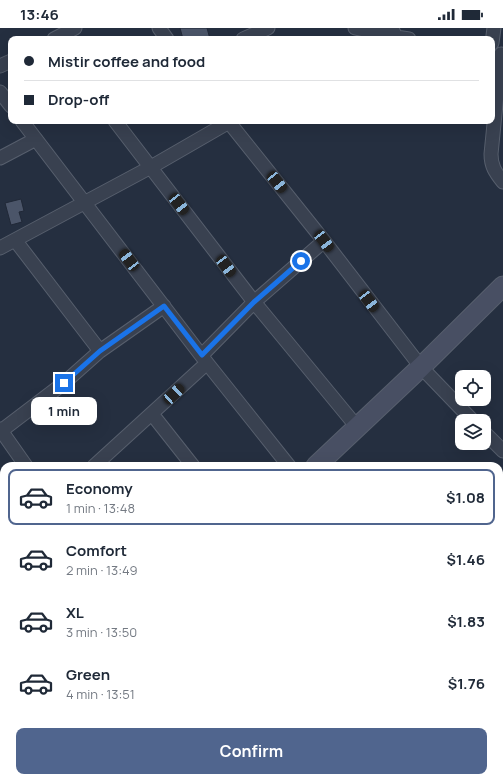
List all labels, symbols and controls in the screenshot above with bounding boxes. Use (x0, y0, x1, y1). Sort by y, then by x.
text: 13:46 (20, 4, 59, 25)
text: Mistir coffee and food (48, 51, 205, 72)
text: Drop-off (48, 89, 109, 110)
car (265, 169, 289, 195)
car (167, 191, 191, 217)
car (312, 228, 336, 254)
car (117, 247, 141, 273)
route start (292, 252, 310, 270)
car (214, 253, 238, 279)
car (357, 288, 381, 314)
map controls (455, 370, 491, 450)
button: locate (455, 370, 491, 406)
route end (55, 374, 73, 392)
car (161, 381, 187, 407)
callout: 1 min (31, 397, 97, 425)
text: 1 min (48, 402, 80, 420)
button: layers (455, 414, 491, 450)
text: Economy (66, 478, 133, 499)
icon: car (18, 479, 54, 515)
text: $1.08 (446, 487, 485, 508)
text: 1 min · 13:48 (66, 499, 135, 517)
text: Comfort (66, 540, 127, 561)
icon: car (18, 541, 54, 577)
text: $1.46 (447, 549, 485, 570)
text: 2 min · 13:49 (66, 561, 138, 579)
text: XL (66, 602, 84, 623)
icon: car (18, 603, 54, 639)
text: $1.83 (447, 611, 485, 632)
text: 3 min · 13:50 (66, 623, 137, 641)
text: Green (66, 664, 110, 685)
icon: car (18, 665, 54, 701)
text: $1.76 (448, 673, 485, 694)
text: 4 min · 13:51 (66, 685, 135, 703)
button: Confirm (16, 728, 487, 774)

